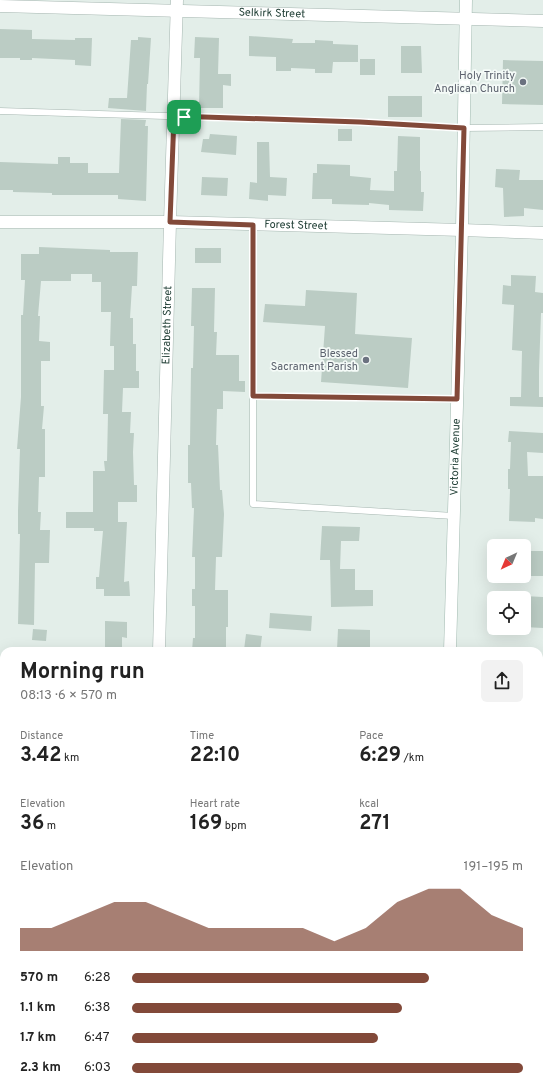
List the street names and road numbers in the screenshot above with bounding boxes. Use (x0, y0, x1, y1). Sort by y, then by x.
street label: Selkirk Street (238, 6, 306, 21)
street label: Forest Street (264, 218, 328, 233)
street label: Elizabeth Street (159, 285, 175, 365)
street label: Victoria Avenue (447, 418, 464, 496)

